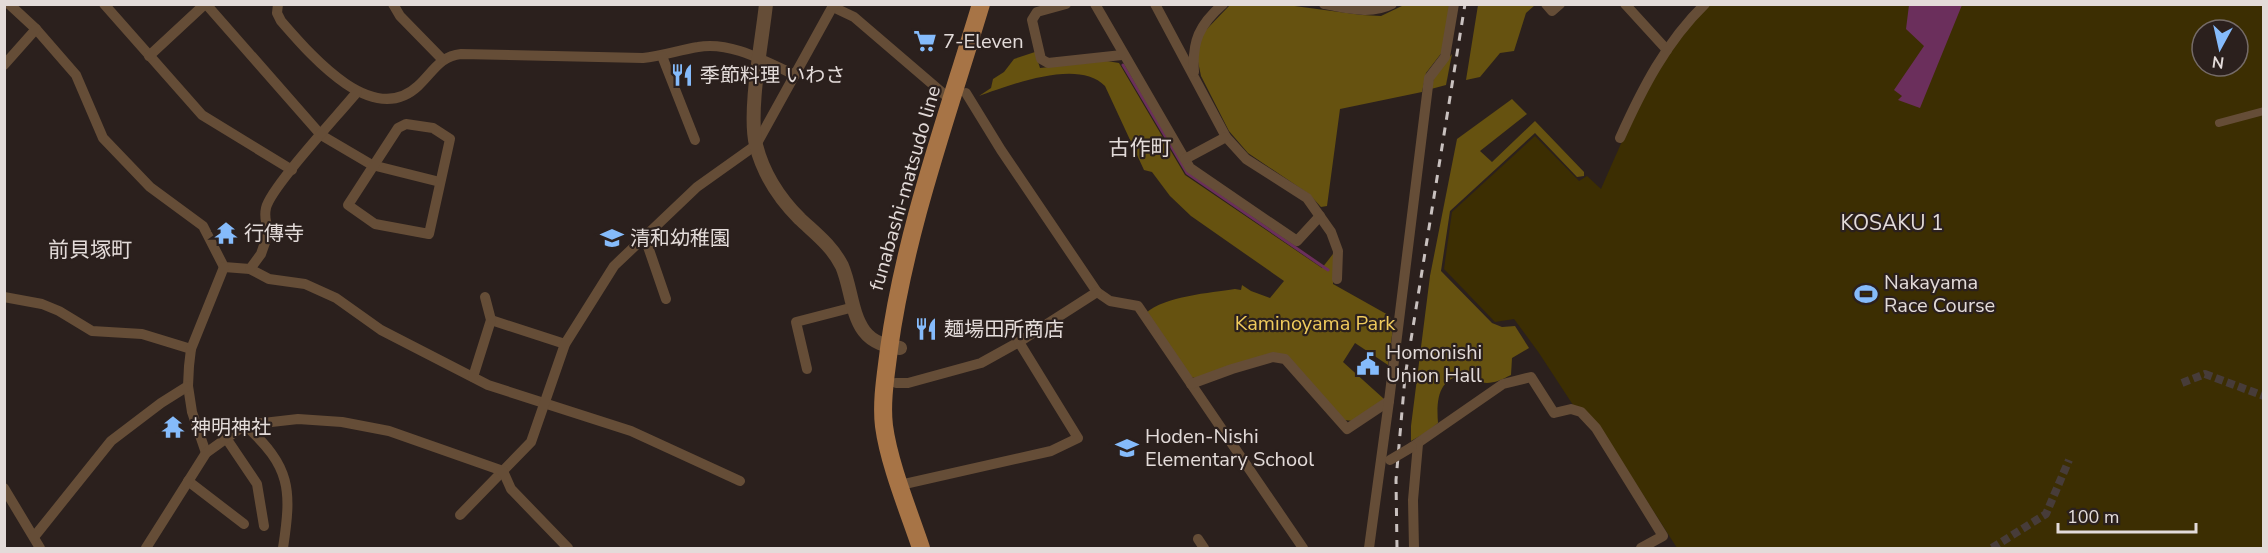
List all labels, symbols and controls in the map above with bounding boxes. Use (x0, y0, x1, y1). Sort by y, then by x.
north arrow (2190, 18, 2250, 78)
supermarket icon: 7-Eleven (912, 28, 938, 54)
place label: 7-Eleven (943, 28, 1024, 55)
text: N (2211, 50, 2226, 74)
restaurant icon: 季節料理 いわさ (669, 62, 695, 88)
place label: 季節料理 いわさ (700, 62, 845, 89)
street label: funabashi-matsudo line (863, 82, 947, 294)
district label: 古作町 (1109, 134, 1172, 162)
district label: KOSAKU 1 (1840, 209, 1944, 237)
temple icon: 行傳寺 (213, 220, 239, 246)
place label: 行傳寺 (244, 220, 304, 247)
school or university icon: 清和幼稚園 (599, 225, 625, 251)
place label: 清和幼稚園 (630, 225, 730, 252)
district label: 前貝塚町 (48, 236, 132, 264)
place label: Nakayama Race Course (1884, 269, 1995, 319)
sports icon: Nakayama Race Course (1853, 281, 1879, 307)
park label: Kaminoyama Park (1235, 310, 1396, 337)
restaurant icon: 麺場田所商店 (913, 316, 939, 342)
place label: 麺場田所商店 (944, 316, 1064, 343)
place label: Homonishi Union Hall (1386, 339, 1482, 389)
public building icon: Homonishi Union Hall (1355, 351, 1381, 377)
temple icon: 神明神社 (160, 414, 186, 440)
place label: 神明神社 (191, 414, 271, 441)
place label: Hoden-Nishi Elementary School (1145, 423, 1314, 473)
school or university icon: Hoden-Nishi Elementary School (1114, 435, 1140, 461)
scale bar (2058, 496, 2196, 534)
text: 100 m (2067, 505, 2119, 529)

